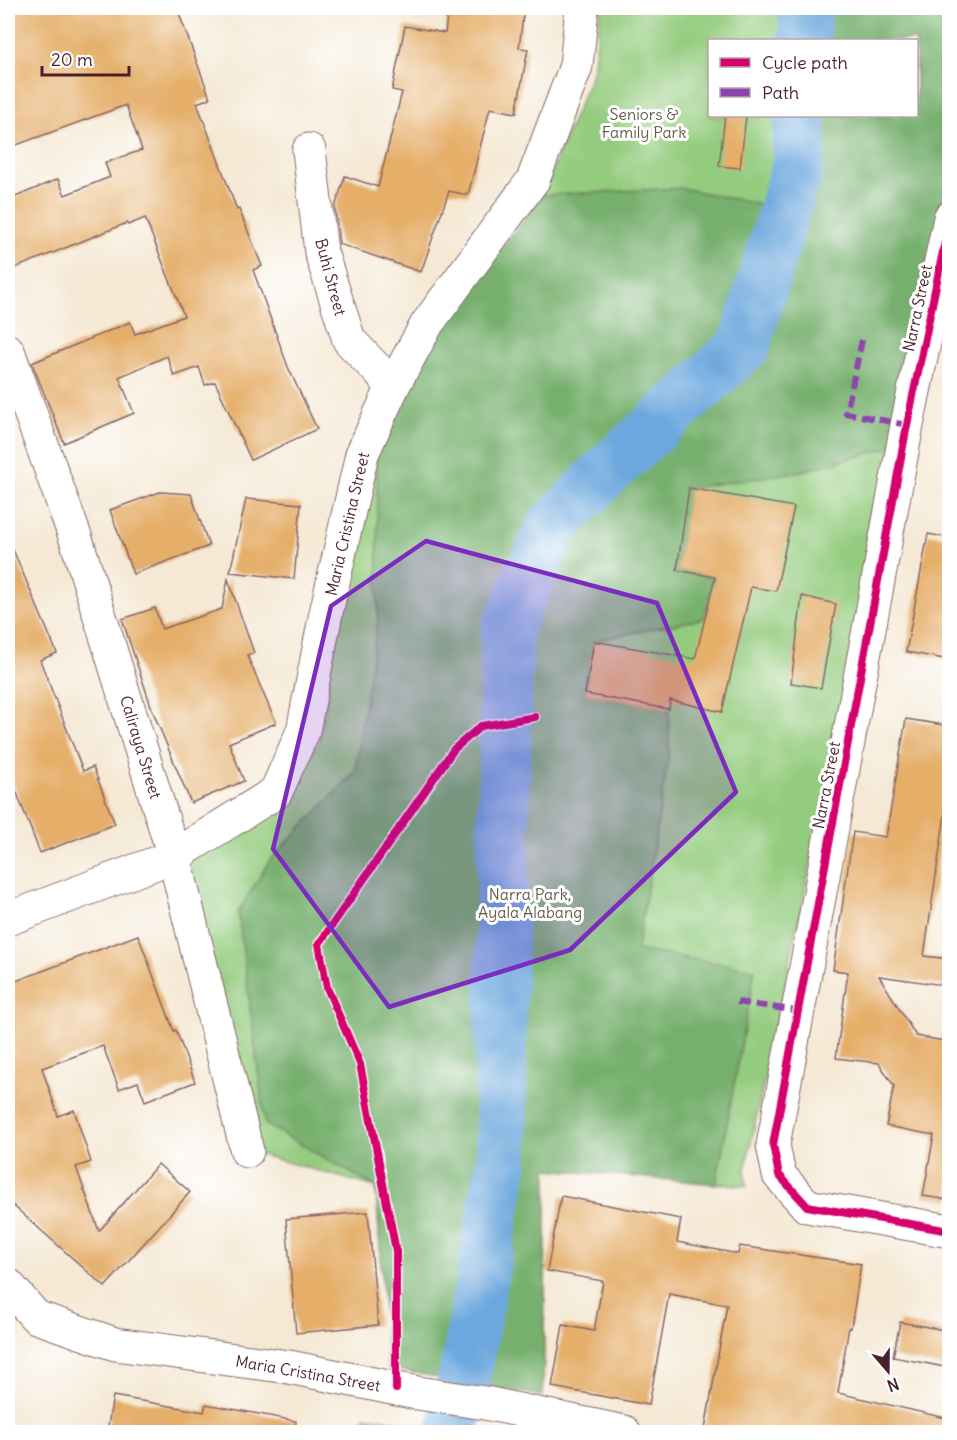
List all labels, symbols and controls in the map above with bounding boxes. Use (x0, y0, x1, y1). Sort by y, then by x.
scale bar (42, 39, 129, 77)
legend (708, 39, 918, 117)
text: 20 m (51, 48, 93, 71)
text: Cycle path (762, 51, 848, 74)
text: Path (762, 81, 799, 104)
park label: Seniors & Family Park (602, 104, 686, 142)
street label: Buhi Street (311, 236, 351, 318)
street label: Narra Street (898, 262, 936, 353)
street label: Maria Cristina Street (321, 450, 373, 598)
street label: Caliraya Street (116, 693, 166, 802)
street label: Narra Street (808, 739, 844, 830)
park label: Narra Park, Ayala Alabang (478, 884, 582, 922)
north arrow (858, 1341, 918, 1401)
street label: Maria Cristina Street (234, 1350, 383, 1396)
text: N (885, 1374, 902, 1396)

